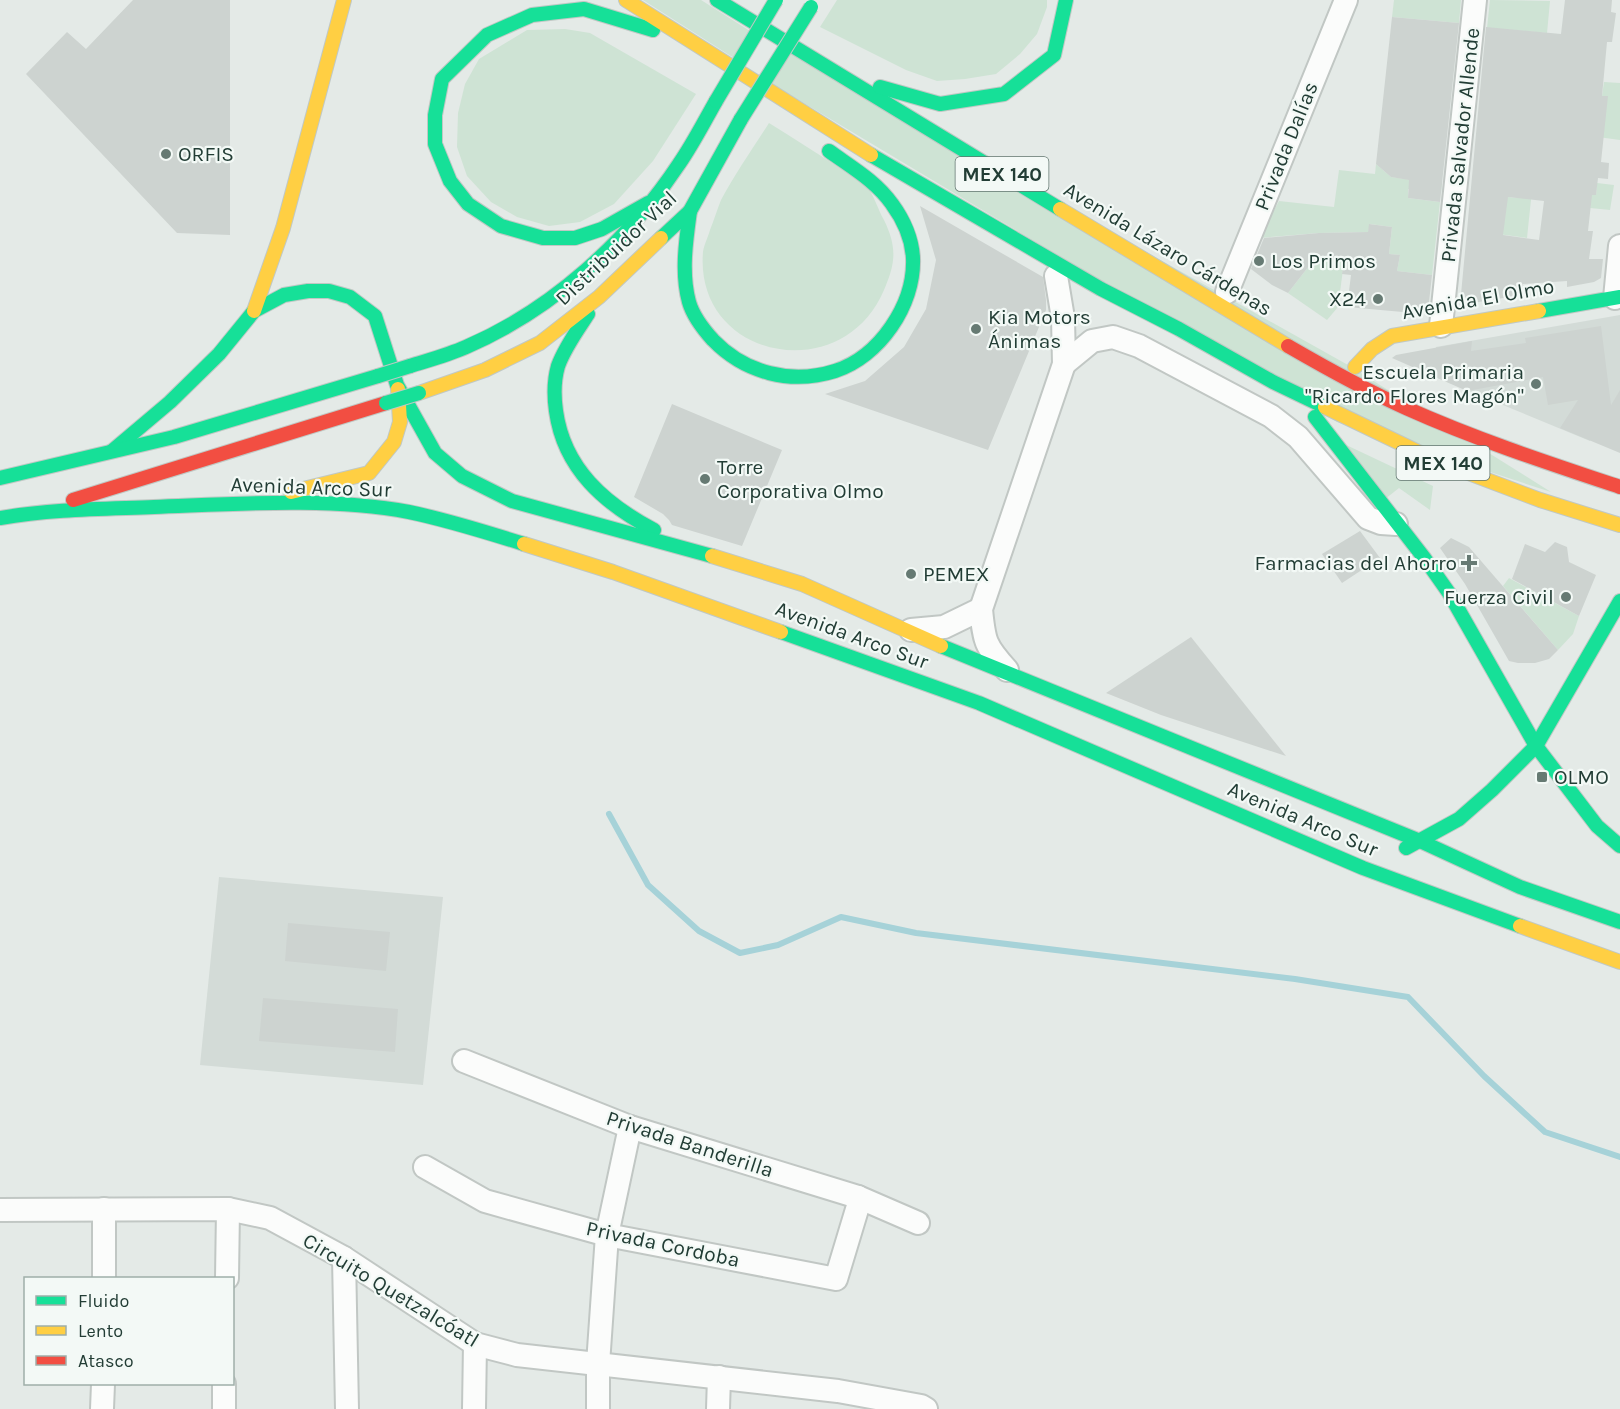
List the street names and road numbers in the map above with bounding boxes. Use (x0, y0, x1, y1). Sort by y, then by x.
street label: Privada Salvador Allende (1436, 26, 1484, 264)
street label: Privada Dalías (1249, 78, 1323, 214)
road number: MEX 140 (956, 157, 1048, 191)
street label: Avenida Lázaro Cárdenas (1060, 177, 1276, 321)
street label: Distribuidor Vial (551, 186, 681, 310)
street label: Avenida El Olmo (1400, 274, 1556, 324)
road number: MEX 140 (1396, 446, 1490, 480)
street label: Avenida Arco Sur (230, 472, 392, 502)
street label: Avenida Arco Sur (772, 596, 932, 674)
street label: Avenida Arco Sur (1224, 777, 1382, 862)
street label: Privada Banderilla (603, 1106, 777, 1182)
street label: Privada Cordoba (584, 1216, 742, 1272)
street label: Circuito Quetzalcóatl (299, 1228, 483, 1352)

